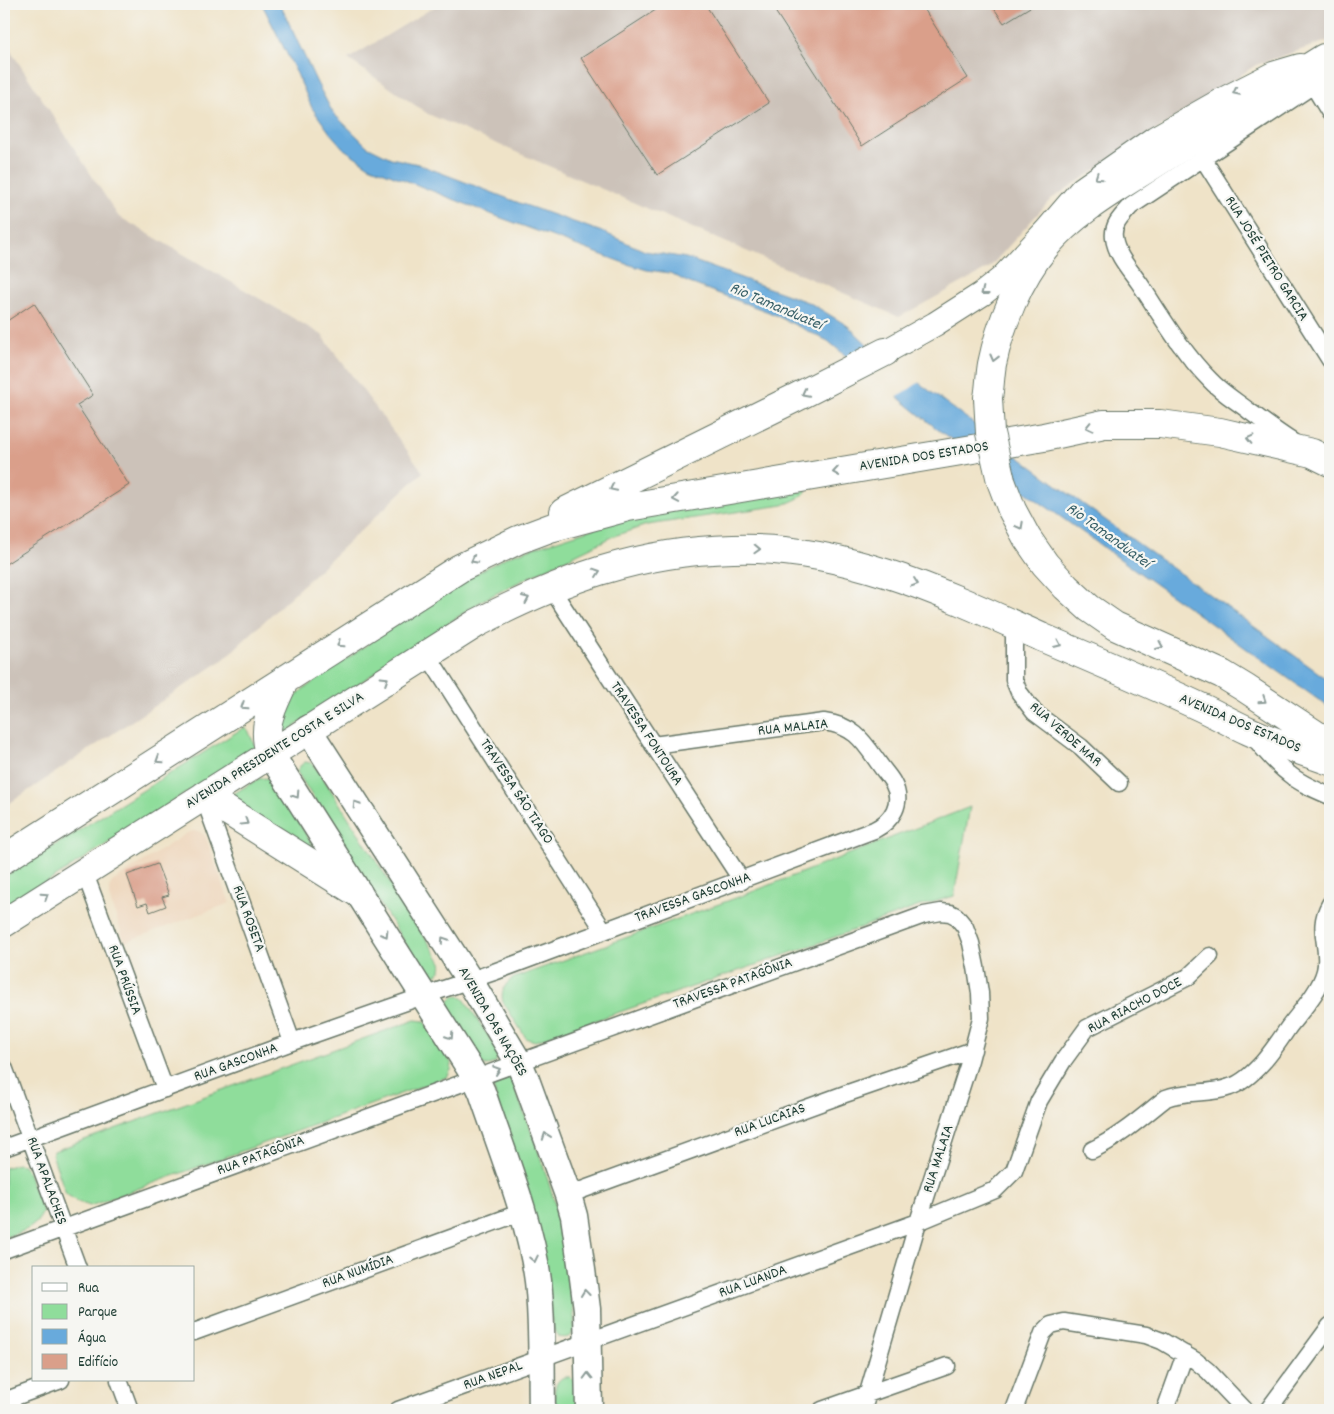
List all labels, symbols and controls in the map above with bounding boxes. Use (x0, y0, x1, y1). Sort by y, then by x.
one-way arrow (1232, 86, 1241, 97)
one-way arrow (1094, 171, 1104, 180)
street label: RUA JOSÉ PIETRO GARCIA (1219, 192, 1313, 326)
water label: Rio Tamanduateí (726, 277, 830, 339)
one-way arrow (981, 287, 990, 295)
one-way arrow (989, 353, 1000, 362)
one-way arrow (801, 387, 810, 397)
one-way arrow (1085, 421, 1094, 432)
one-way arrow (1246, 434, 1255, 445)
street label: AVENIDA DOS ESTADOS (858, 436, 990, 478)
one-way arrow (832, 466, 840, 476)
one-way arrow (609, 481, 618, 491)
one-way arrow (671, 493, 680, 503)
water label: Rio Tamanduateí (1061, 498, 1158, 577)
one-way arrow (1014, 521, 1024, 530)
one-way arrow (753, 544, 761, 555)
one-way arrow (470, 554, 479, 564)
one-way arrow (592, 568, 600, 578)
one-way arrow (910, 577, 919, 587)
one-way arrow (521, 595, 530, 605)
one-way arrow (337, 637, 346, 647)
one-way arrow (1053, 638, 1062, 649)
one-way arrow (1155, 639, 1164, 650)
one-way arrow (380, 677, 389, 687)
street label: TRAVESSA FONTOURA (604, 678, 688, 790)
street label: AVENIDA PRESIDENTE COSTA E SILVA (181, 687, 369, 815)
street label: AVENIDA DOS ESTADOS (1176, 688, 1304, 760)
one-way arrow (1257, 694, 1267, 703)
street label: RUA VERDE MAR (1024, 697, 1106, 773)
one-way arrow (241, 699, 250, 709)
street label: RUA MALAIA (757, 713, 829, 743)
street label: TRAVESSA SÃO TIAGO (474, 735, 558, 849)
one-way arrow (155, 754, 164, 763)
one-way arrow (290, 789, 299, 798)
one-way arrow (352, 800, 362, 809)
one-way arrow (239, 815, 248, 825)
street label: TRAVESSA GASCONHA (632, 867, 754, 929)
street label: RUA ROSETA (226, 882, 270, 956)
one-way arrow (39, 893, 48, 903)
one-way arrow (378, 929, 388, 938)
one-way arrow (440, 936, 450, 945)
street label: RUA PRÚSSIA (101, 942, 147, 1018)
street label: TRAVESSA PATAGÔNIA (670, 952, 796, 1016)
street label: AVENIDA DAS NAÇÕES (452, 963, 532, 1081)
street label: RUA RIACHO DOCE (1084, 972, 1186, 1040)
one-way arrow (443, 1031, 453, 1040)
street label: RUA GASCONHA (191, 1038, 281, 1088)
one-way arrow (492, 1066, 501, 1076)
street label: RUA LUCAIAS (731, 1098, 809, 1144)
street label: RUA MALAIA (918, 1122, 960, 1196)
street label: RUA PATAGÔNIA (214, 1130, 308, 1182)
one-way arrow (542, 1132, 552, 1140)
street label: RUA APALACHES (20, 1134, 72, 1228)
street label: RUA NUMÍDIA (319, 1249, 397, 1295)
one-way arrow (528, 1255, 538, 1264)
street label: RUA LUANDA (716, 1260, 790, 1304)
legend (32, 1266, 195, 1382)
text: Rua (78, 1278, 100, 1300)
one-way arrow (580, 1288, 591, 1296)
text: Parque (78, 1302, 118, 1324)
text: Água (78, 1328, 107, 1350)
text: Edifício (78, 1352, 118, 1374)
street label: RUA NEPAL (460, 1355, 526, 1397)
one-way arrow (583, 1372, 594, 1380)

